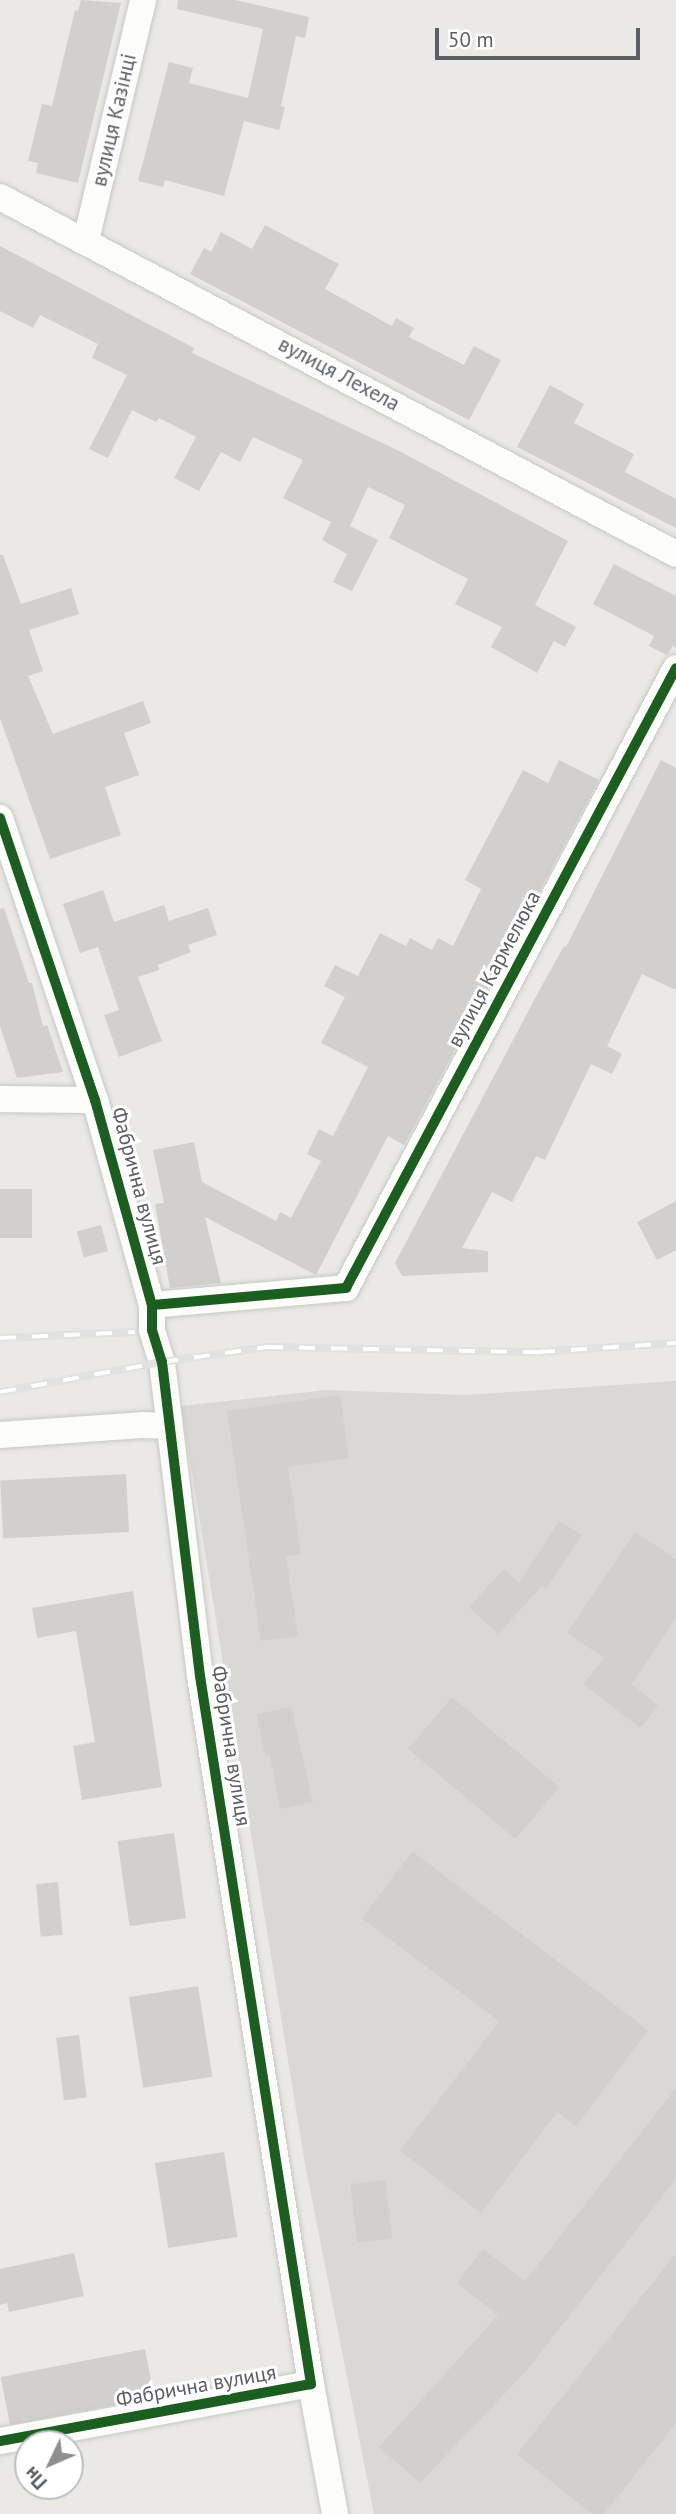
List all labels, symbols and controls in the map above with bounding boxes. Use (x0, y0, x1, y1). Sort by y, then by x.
scale bar (438, 14, 643, 58)
text: 50 m (448, 26, 494, 53)
street label: вулиця Казінці (86, 51, 142, 189)
street label: вулиця Лехела (274, 331, 404, 417)
street label: вулиця Кармелюка (442, 886, 546, 1052)
street label: Фабрична вулиця (106, 1104, 172, 1268)
street label: Фабрична вулиця (206, 1664, 256, 1828)
street label: Фабрична вулиця (114, 2360, 278, 2412)
north arrow (14, 2430, 84, 2500)
text: Пн (19, 2462, 52, 2495)

